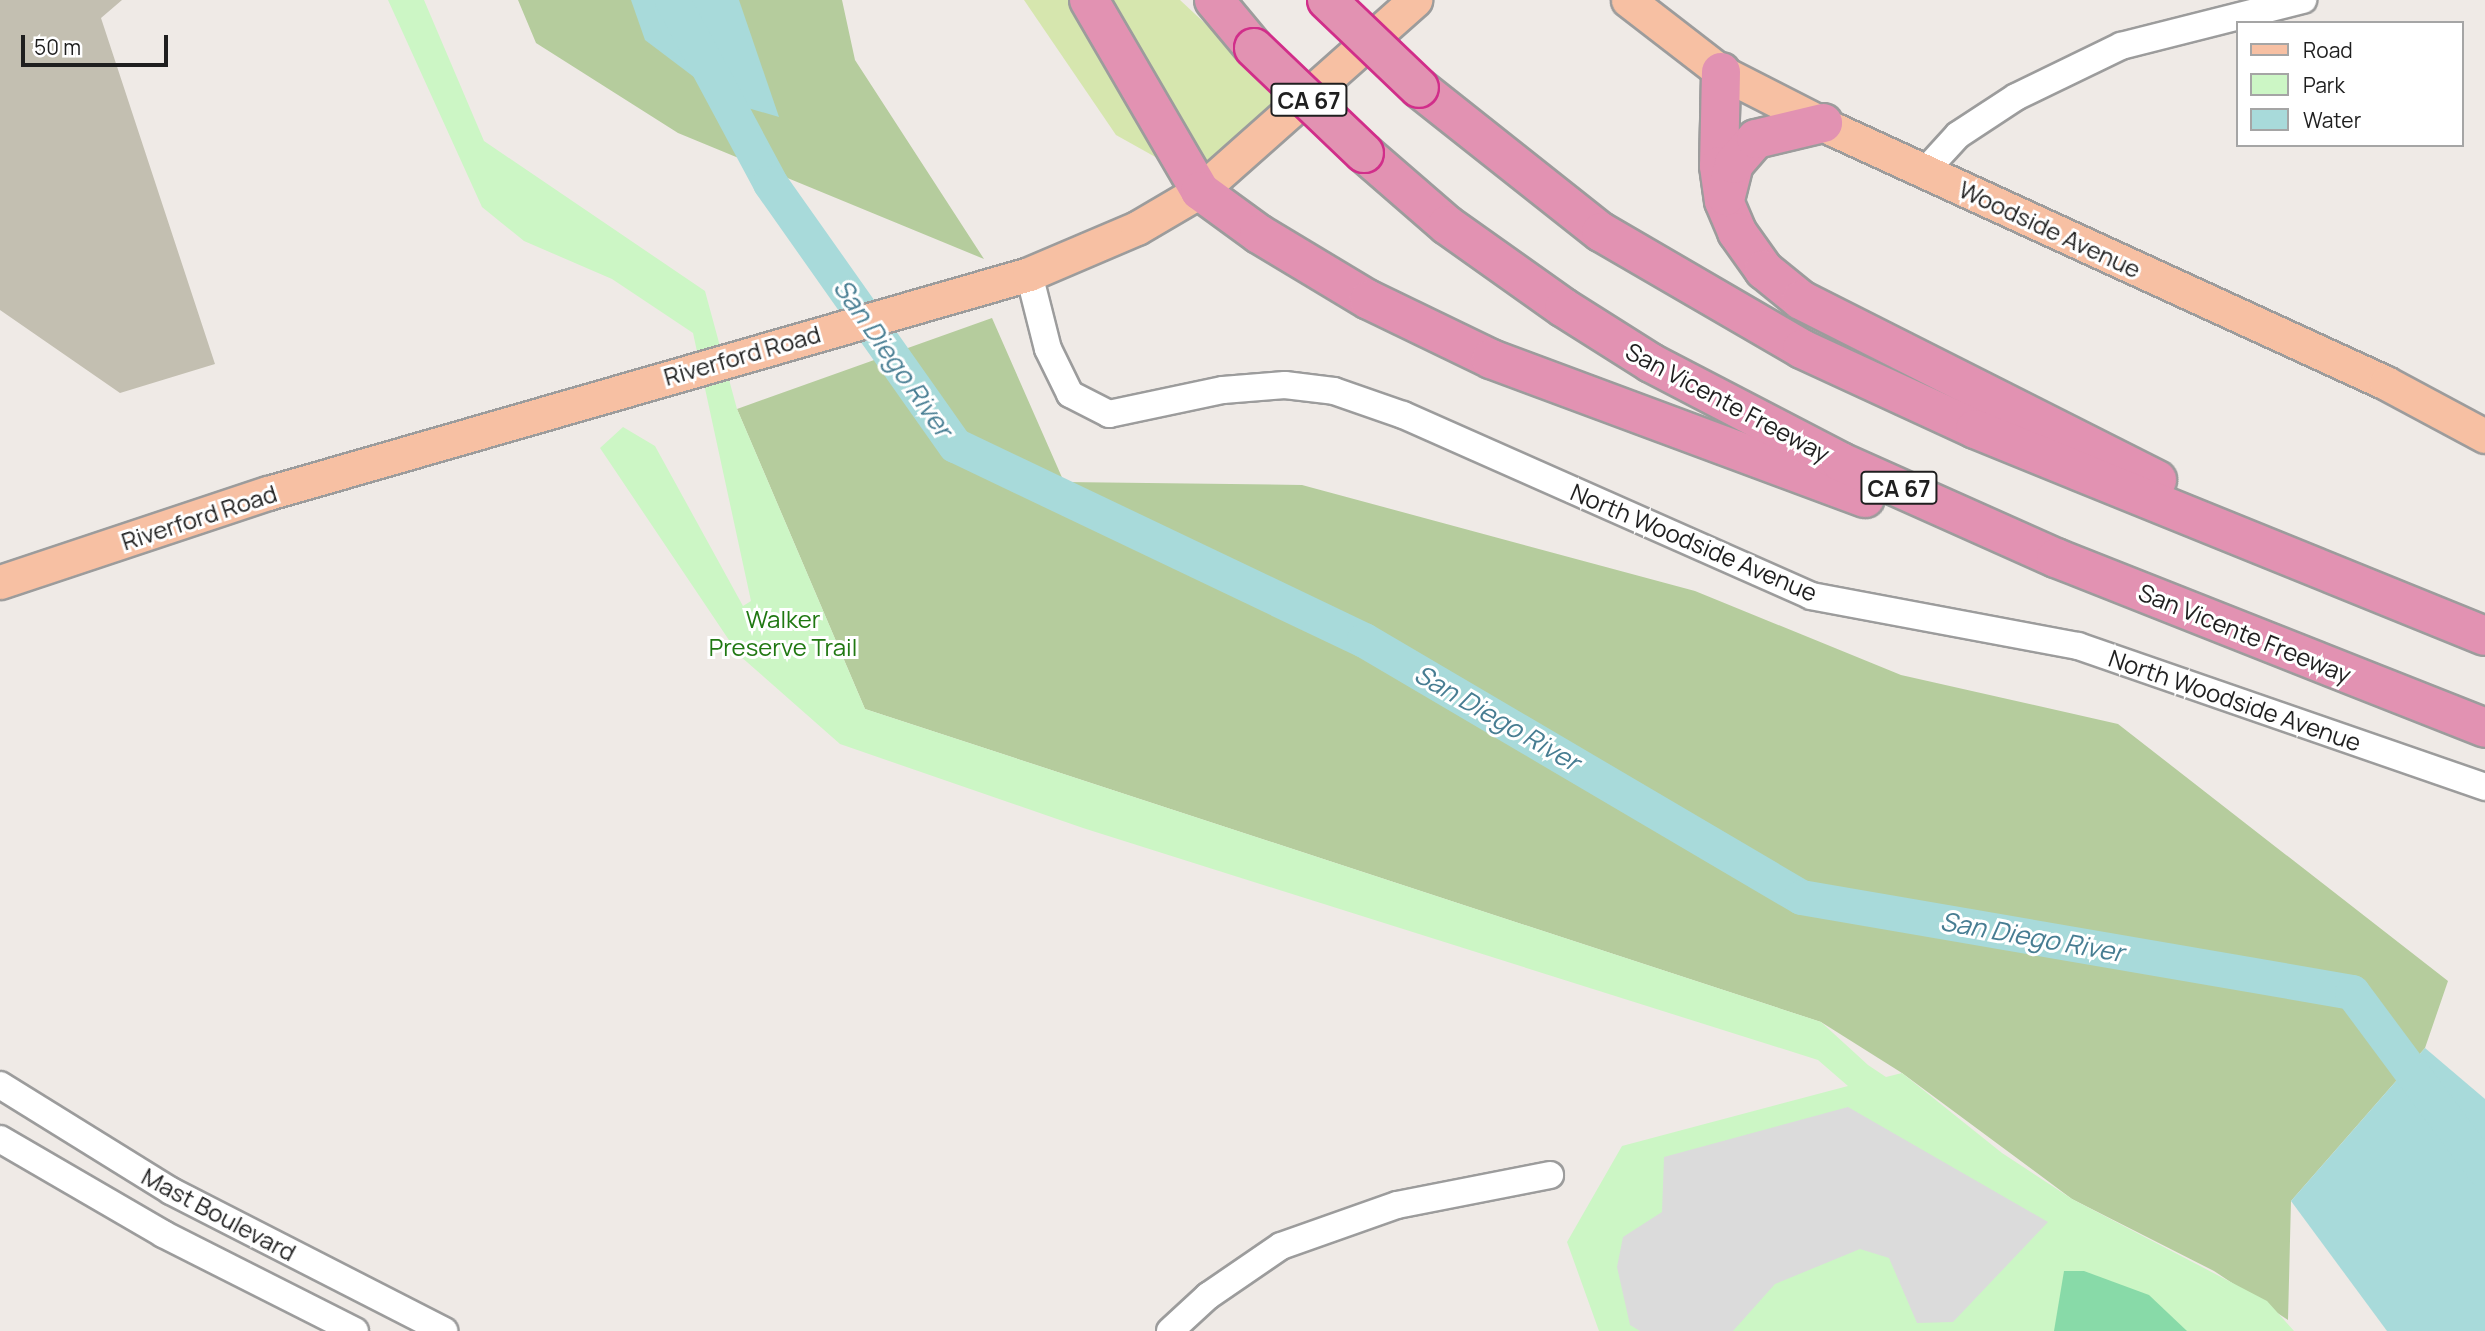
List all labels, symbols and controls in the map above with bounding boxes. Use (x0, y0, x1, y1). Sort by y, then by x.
scale bar (24, 21, 172, 65)
legend (2236, 21, 2464, 147)
text: 50 m (34, 33, 81, 61)
text: Road (2303, 36, 2353, 64)
text: Park (2303, 71, 2345, 99)
road number: CA 67 (1269, 80, 1349, 120)
text: Water (2303, 106, 2361, 134)
street label: Woodside Avenue (1955, 174, 2145, 284)
water label: San Diego River (827, 273, 959, 443)
street label: Riverford Road (660, 319, 824, 391)
street label: San Vicente Freeway (1621, 336, 1835, 468)
road number: CA 67 (1859, 468, 1939, 508)
street label: North Woodside Avenue (1566, 477, 1822, 607)
street label: Riverford Road (118, 478, 280, 556)
street label: San Vicente Freeway (2135, 577, 2355, 689)
park label: Walker Preserve Trail (709, 605, 857, 661)
street label: North Woodside Avenue (2105, 643, 2365, 757)
water label: San Diego River (1409, 658, 1585, 778)
water label: San Diego River (1938, 906, 2126, 968)
street label: Mast Boulevard (137, 1161, 301, 1267)

